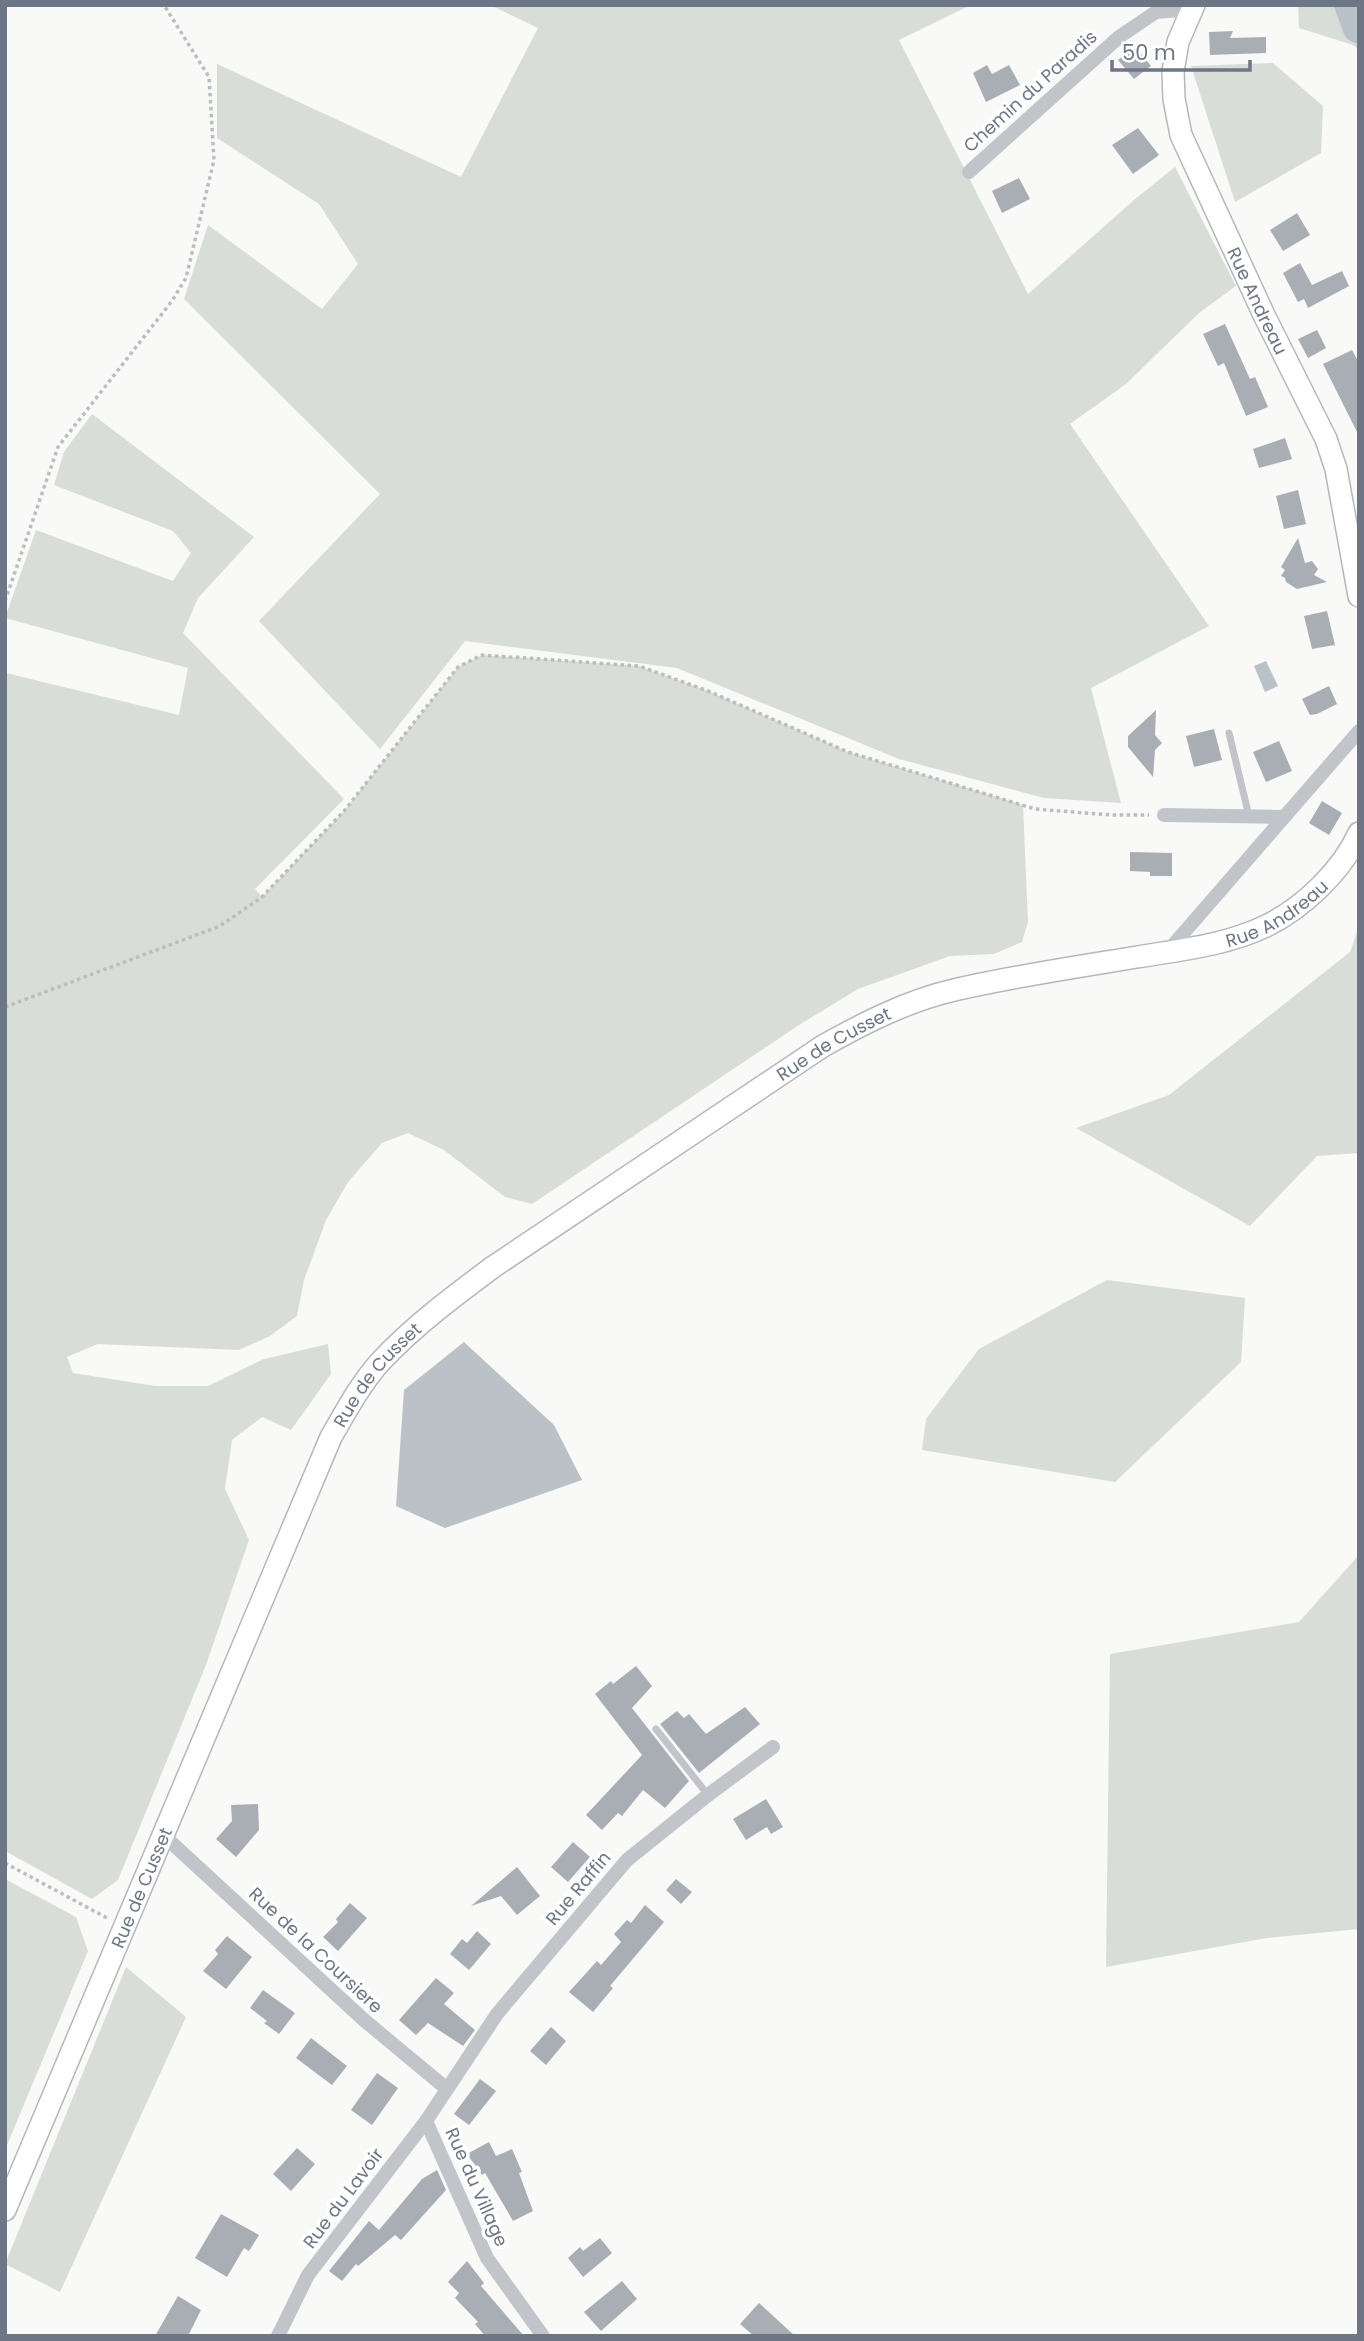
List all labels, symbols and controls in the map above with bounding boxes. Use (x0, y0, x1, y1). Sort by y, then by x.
street label: Chemin du Paradis (958, 24, 1102, 158)
scale bar (1112, 28, 1250, 72)
text: 50 m (1122, 38, 1176, 67)
street label: Rue Andreau (1222, 243, 1294, 358)
street label: Rue Andreau (1222, 874, 1333, 953)
street label: Rue de Cusset (771, 1001, 895, 1086)
street label: Rue de Cusset (327, 1316, 426, 1431)
street label: Rue de Cusset (105, 1823, 178, 1952)
street label: Rue Raffin (540, 1846, 616, 1930)
street label: Rue de la Coursiere (244, 1881, 388, 2019)
street label: Rue du Village (440, 2124, 514, 2250)
street label: Rue du Lavoir (297, 2142, 389, 2253)

